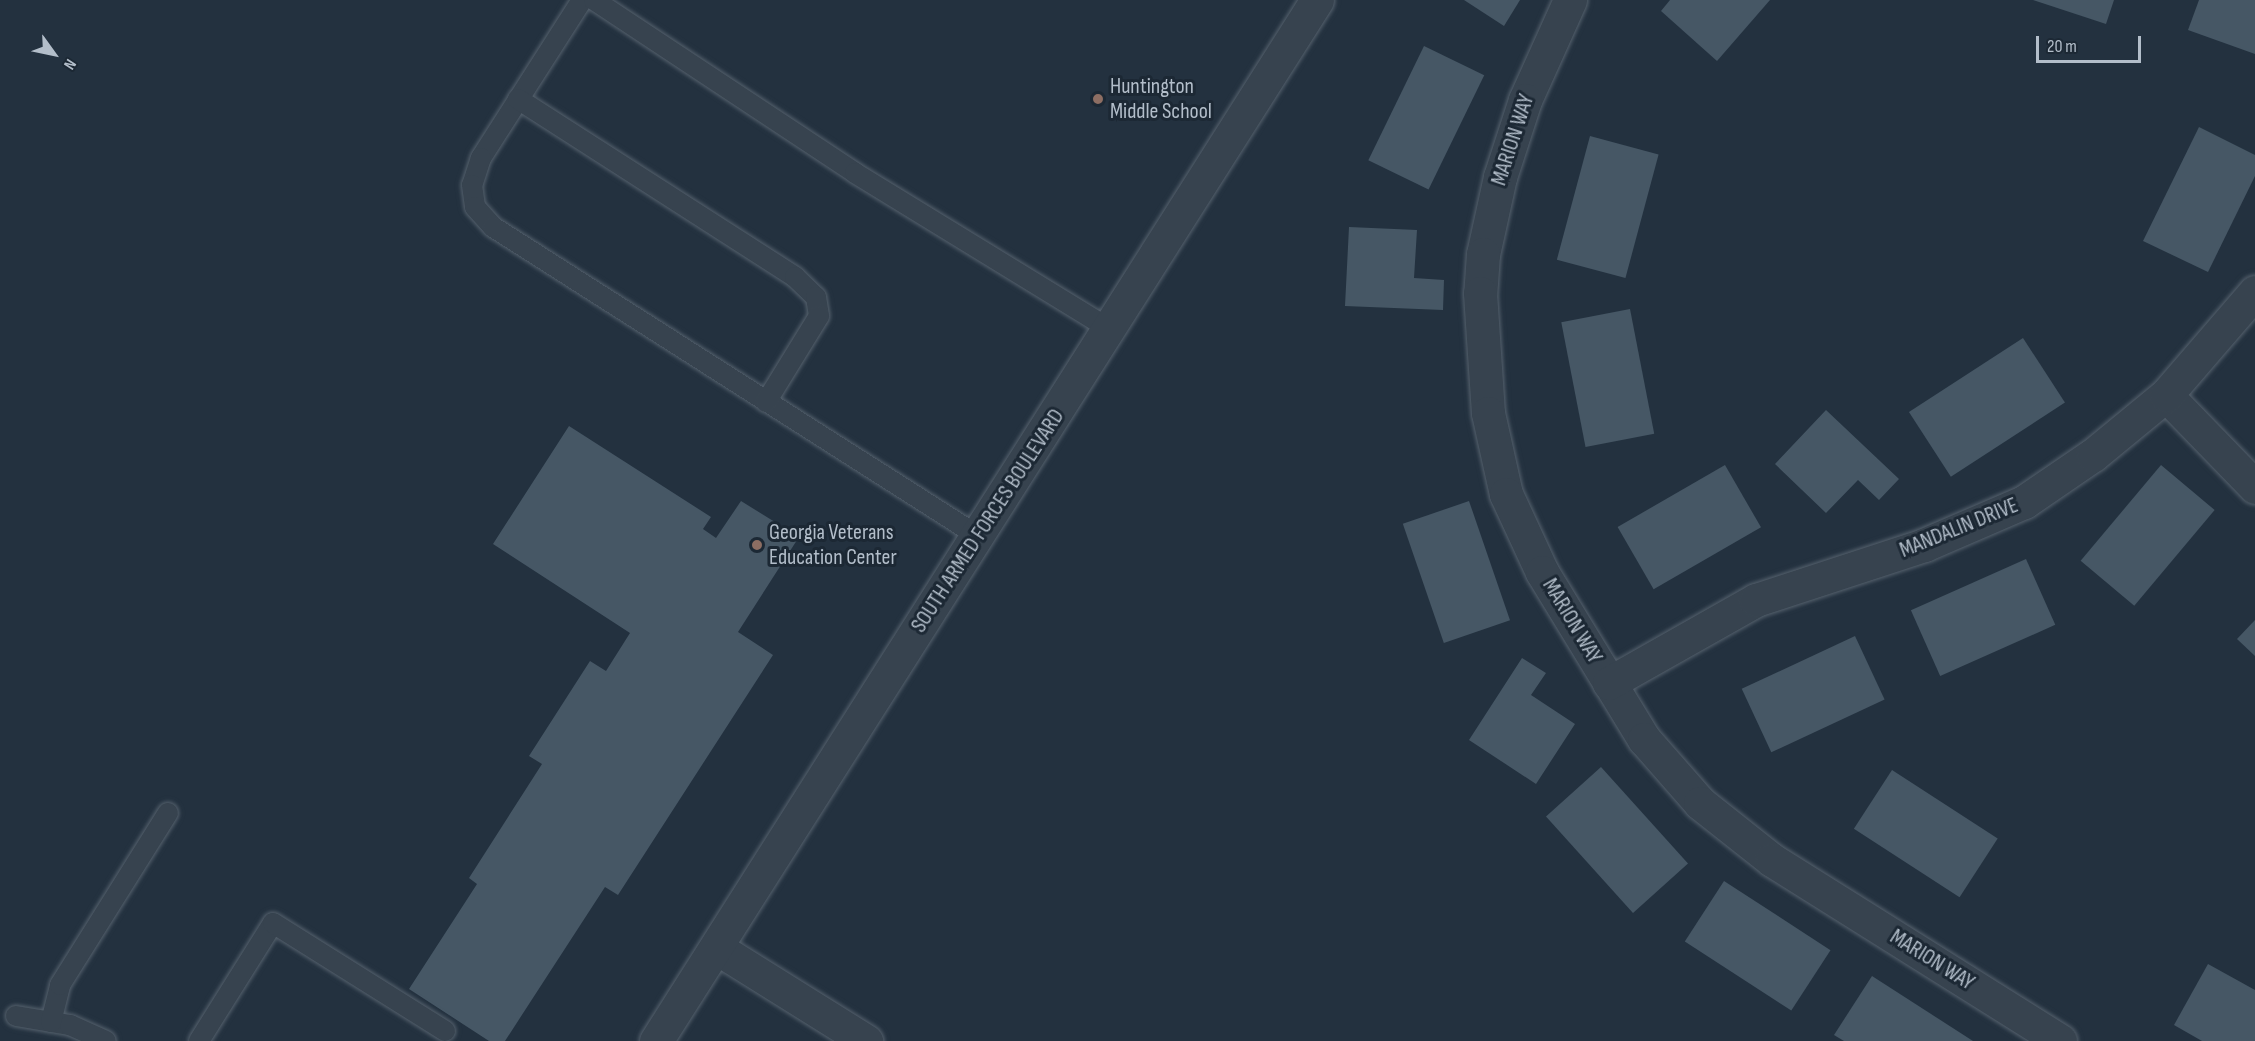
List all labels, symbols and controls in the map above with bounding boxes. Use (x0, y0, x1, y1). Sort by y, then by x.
north arrow (24, 24, 84, 84)
scale bar (2039, 24, 2144, 62)
text: 20 m (2047, 36, 2077, 57)
text: N (59, 55, 80, 73)
place label: Huntington Middle School (1110, 73, 1212, 124)
street label: MARION WAY (1486, 91, 1540, 189)
marker: Huntington Middle School (1091, 92, 1105, 106)
street label: SOUTH ARMED FORCES BOULEVARD (906, 404, 1070, 638)
street label: MANDALIN DRIVE (1896, 492, 2022, 564)
place label: Georgia Veterans Education Center (769, 519, 897, 570)
marker: Georgia Veterans Education Center (750, 538, 764, 552)
street label: MARION WAY (1536, 574, 1608, 668)
street label: MARION WAY (1885, 924, 1979, 996)

